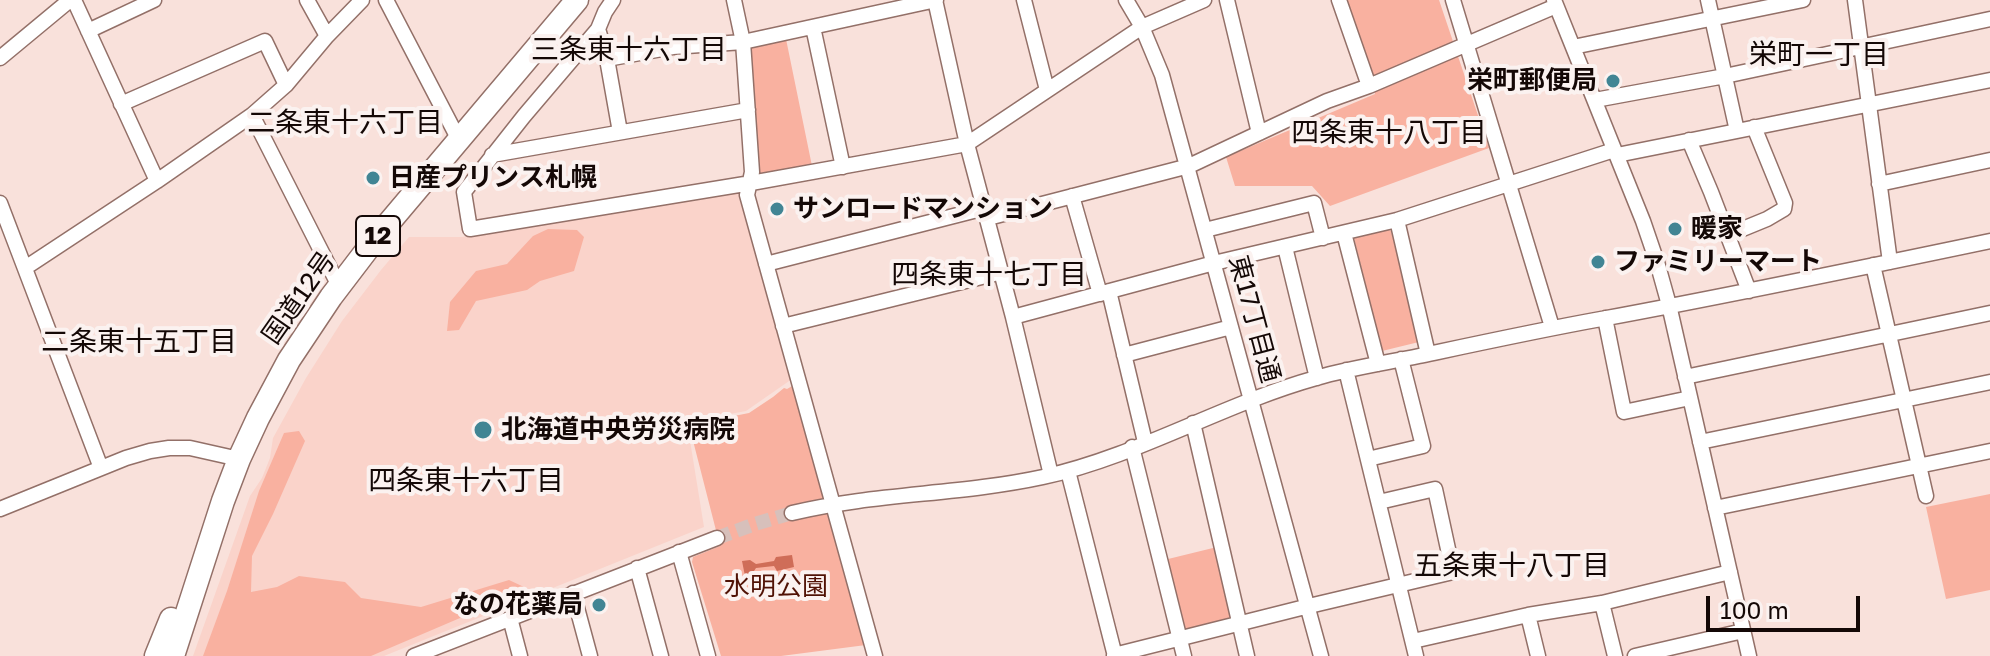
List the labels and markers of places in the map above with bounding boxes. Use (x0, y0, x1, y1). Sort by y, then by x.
place label: 栄町郵便局 (1467, 65, 1597, 97)
marker: 栄町郵便局 (1604, 72, 1622, 90)
place label: 日産プリンス札幌 (389, 162, 597, 194)
marker: 日産プリンス札幌 (364, 169, 382, 187)
place label: サンロードマンション (793, 193, 1053, 225)
marker: サンロードマンション (768, 200, 786, 218)
place label: 暖家 (1691, 213, 1743, 245)
marker: 暖家 (1666, 220, 1684, 238)
place label: ファミリーマート (1614, 246, 1822, 278)
marker: ファミリーマート (1589, 253, 1607, 271)
place label: 北海道中央労災病院 (501, 414, 735, 446)
marker: 北海道中央労災病院 (472, 419, 494, 441)
place label: なの花薬局 (453, 589, 583, 621)
marker: なの花薬局 (590, 596, 608, 614)

